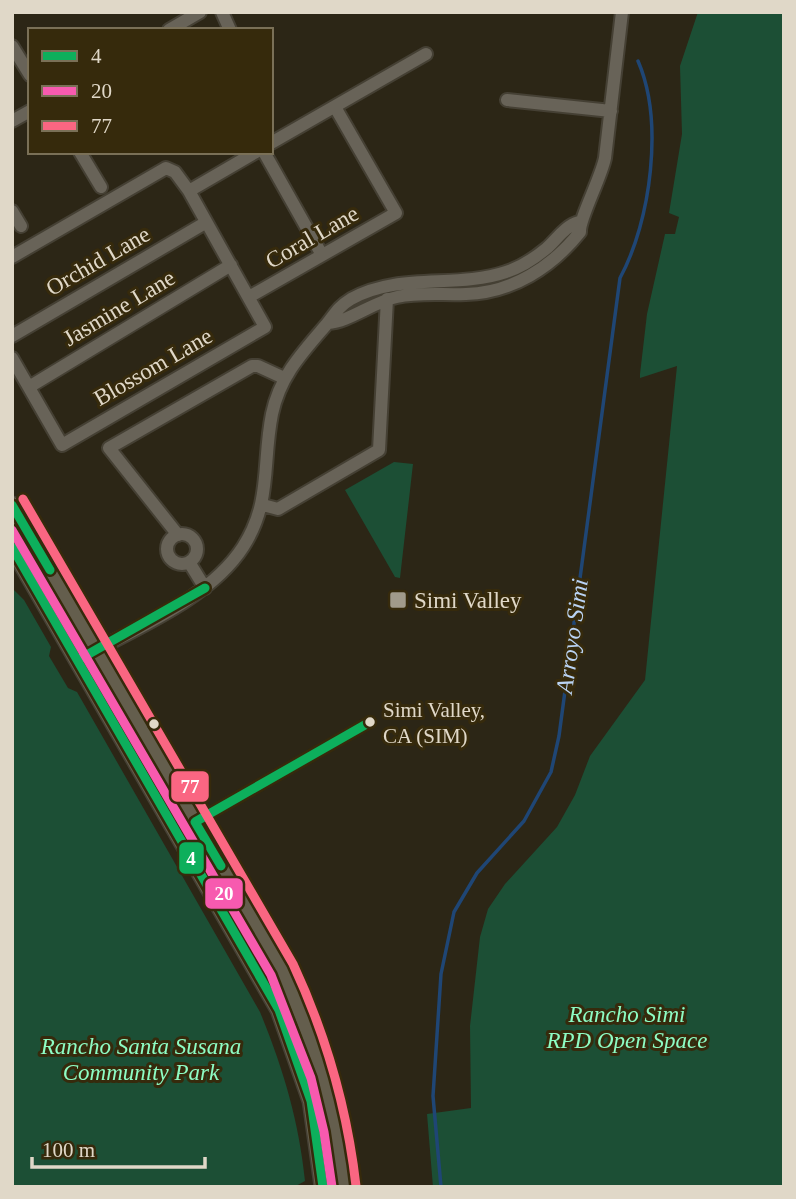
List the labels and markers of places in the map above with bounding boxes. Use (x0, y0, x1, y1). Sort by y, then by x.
place label: Simi Valley (414, 588, 522, 613)
marker: Simi Valley (388, 590, 408, 610)
place label: Simi Valley, CA (SIM) (383, 698, 485, 748)
marker: Simi Valley, CA (SIM) (363, 715, 377, 729)
unlabelled marker (147, 717, 161, 731)

